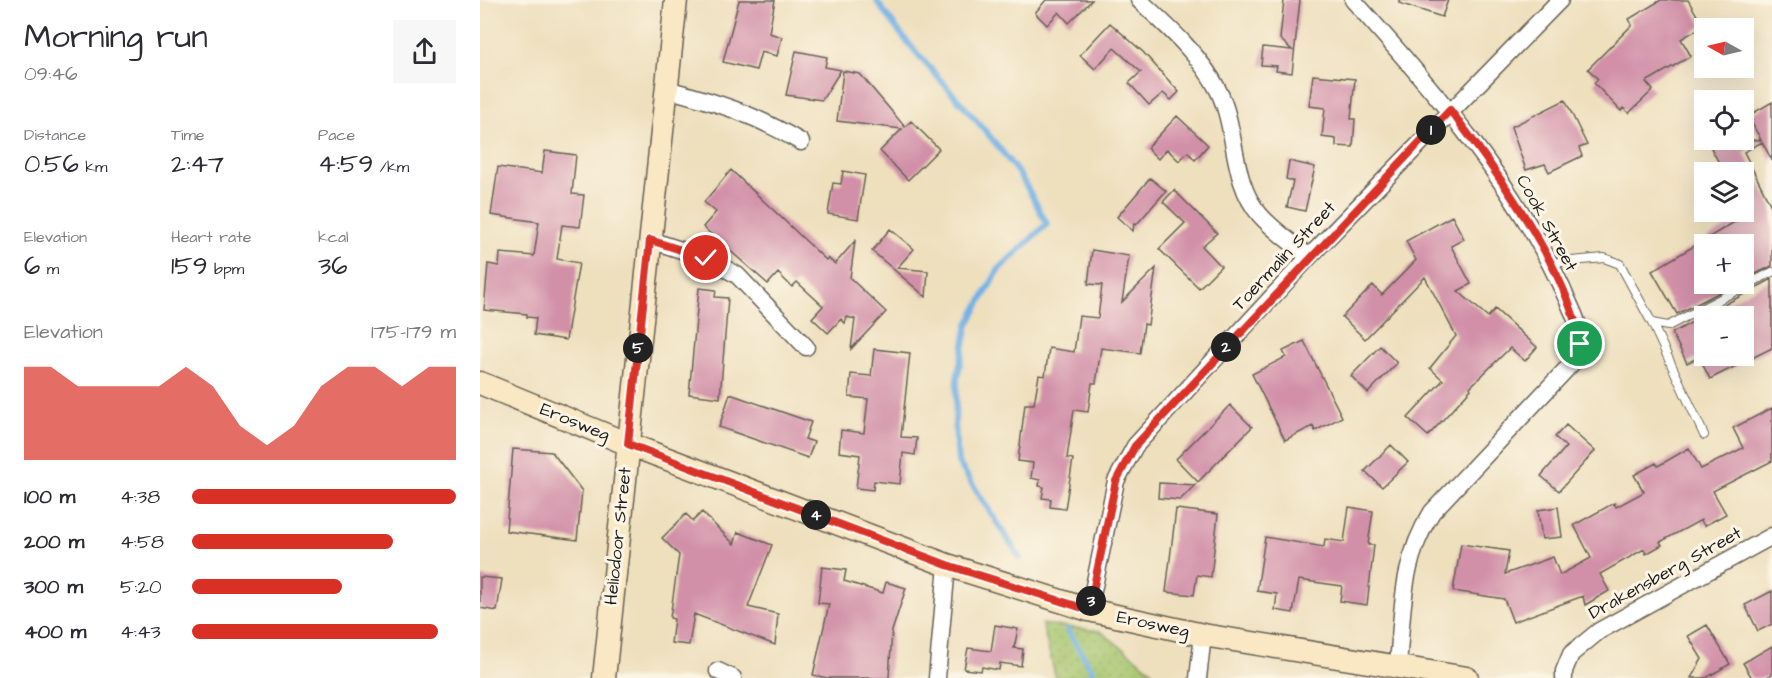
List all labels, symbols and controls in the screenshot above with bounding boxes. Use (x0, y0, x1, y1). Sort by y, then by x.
text: Morning run (24, 14, 208, 60)
north arrow (1694, 18, 1754, 78)
map controls (1694, 18, 1754, 366)
button: share (393, 20, 456, 83)
text: 09:46 (24, 60, 78, 88)
button: locate (1694, 90, 1754, 150)
pin: 1 (1416, 115, 1446, 145)
text: 1 (1430, 119, 1432, 141)
text: Distance (24, 124, 86, 146)
text: Time (171, 124, 205, 146)
text: Pace (318, 124, 355, 146)
text: 0.56 (24, 146, 79, 182)
text: 2:47 (171, 146, 224, 182)
text: 4:59 (318, 146, 373, 182)
text: km (79, 156, 107, 178)
text: /km (373, 156, 409, 178)
button: layers (1694, 162, 1754, 222)
street label: Cook Street (1510, 170, 1584, 276)
street label: Toermalin Street (1227, 195, 1342, 316)
text: Elevation (24, 226, 87, 248)
text: Heart rate (171, 226, 251, 248)
text: kcal (318, 226, 349, 248)
pin (680, 232, 731, 283)
button: + (1694, 234, 1754, 294)
icon: check (689, 241, 722, 274)
text: 6 (24, 248, 40, 284)
text: 159 (171, 248, 208, 284)
text: 36 (318, 248, 348, 284)
text: m (40, 258, 59, 280)
text: bpm (208, 258, 244, 280)
button: − (1694, 306, 1754, 366)
text: Elevation (24, 318, 103, 346)
text: 175–179 m (371, 318, 456, 346)
pin (1554, 318, 1605, 369)
icon: arrive (1563, 327, 1596, 360)
pin: 2 (1211, 332, 1241, 362)
pin: 5 (623, 333, 653, 363)
text: 2 (1221, 336, 1231, 358)
text: 5 (632, 337, 644, 359)
street label: Erosweg (536, 397, 614, 448)
street label: Heliodoor Street (598, 465, 638, 606)
text: 100 m (24, 483, 75, 511)
text: 4:38 (120, 483, 160, 511)
pin: 4 (801, 500, 831, 530)
text: 4 (811, 504, 821, 526)
street label: Drakensberg Street (1584, 520, 1747, 626)
text: 200 m (24, 528, 84, 556)
text: 4:58 (120, 528, 164, 556)
text: 300 m (24, 573, 83, 601)
text: 5:20 (120, 573, 162, 601)
pin: 3 (1076, 586, 1106, 616)
text: 3 (1087, 590, 1095, 612)
street label: Erosweg (1114, 604, 1191, 645)
text: 400 m (24, 618, 86, 646)
text: 4:43 (120, 618, 161, 646)

